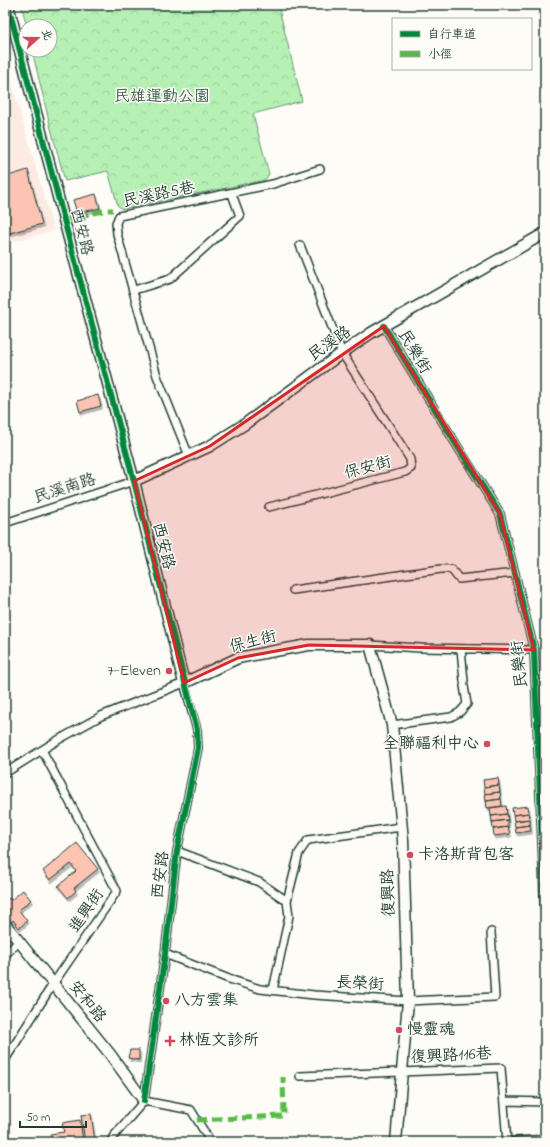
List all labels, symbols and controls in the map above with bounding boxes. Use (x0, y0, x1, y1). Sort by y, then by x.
north arrow (18, 18, 58, 58)
legend (392, 18, 532, 70)
text: 自行車道 (428, 26, 476, 44)
text: 北 (37, 27, 56, 43)
text: 小徑 (428, 46, 452, 64)
park label: 民雄運動公園 (114, 85, 210, 109)
street label: 民溪路5巷 (121, 176, 197, 214)
street label: 西安路 (63, 206, 99, 258)
street label: 民溪路 (303, 320, 357, 368)
street label: 民樂街 (391, 325, 437, 379)
street label: 保安街 (342, 450, 394, 486)
street label: 民溪南路 (31, 468, 99, 510)
street label: 西安路 (146, 520, 180, 572)
street label: 保生街 (227, 625, 279, 659)
street label: 民樂街 (506, 639, 534, 689)
place label: 7-Eleven (107, 659, 161, 683)
marker: 7-Eleven (164, 666, 174, 676)
place label: 全聯福利中心 (383, 732, 479, 756)
marker: 全聯福利中心 (482, 739, 492, 749)
place label: 卡洛斯背包客 (418, 843, 514, 867)
street label: 西安路 (146, 850, 176, 900)
marker: 卡洛斯背包客 (405, 850, 415, 860)
street label: 復興路 (376, 869, 402, 917)
street label: 進興街 (64, 884, 110, 938)
street label: 長榮街 (335, 971, 385, 997)
street label: 安和路 (63, 976, 111, 1028)
place label: 八方雲集 (174, 989, 238, 1013)
marker: 八方雲集 (161, 996, 171, 1006)
place label: 慢靈魂 (407, 1018, 455, 1042)
marker: 慢靈魂 (394, 1025, 404, 1035)
place label: 林恆文診所 (179, 1029, 259, 1053)
marker: 林恆文診所 (164, 1035, 176, 1047)
street label: 復興路116巷 (410, 1042, 492, 1070)
scale bar (20, 1103, 86, 1129)
text: 50 m (26, 1109, 50, 1127)

